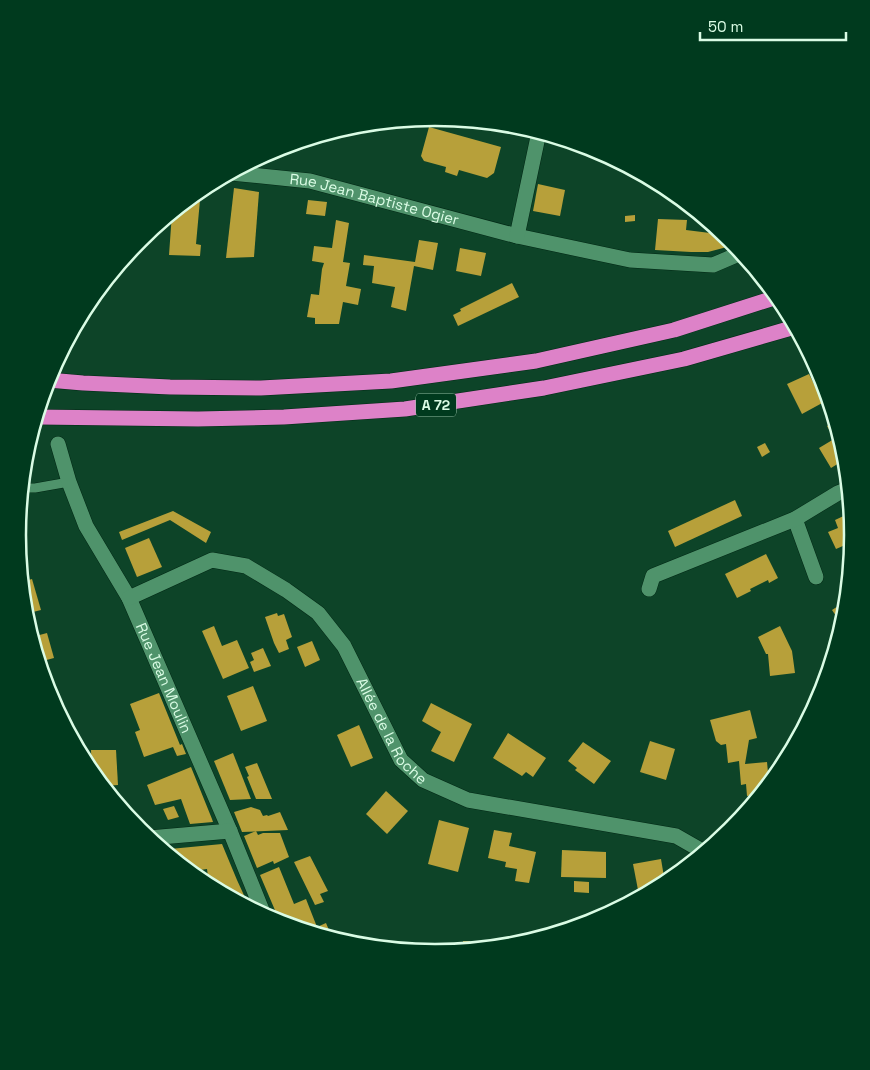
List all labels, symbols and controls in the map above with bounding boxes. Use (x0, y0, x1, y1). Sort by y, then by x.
scale bar (700, 10, 846, 42)
text: 50 m (708, 17, 743, 36)
street label: Rue Jean Baptiste Ogier (289, 169, 461, 229)
road number: A 72 (416, 394, 456, 416)
street label: Rue Jean Moulin (132, 620, 197, 736)
street label: Allée de la Roche (352, 674, 432, 788)

